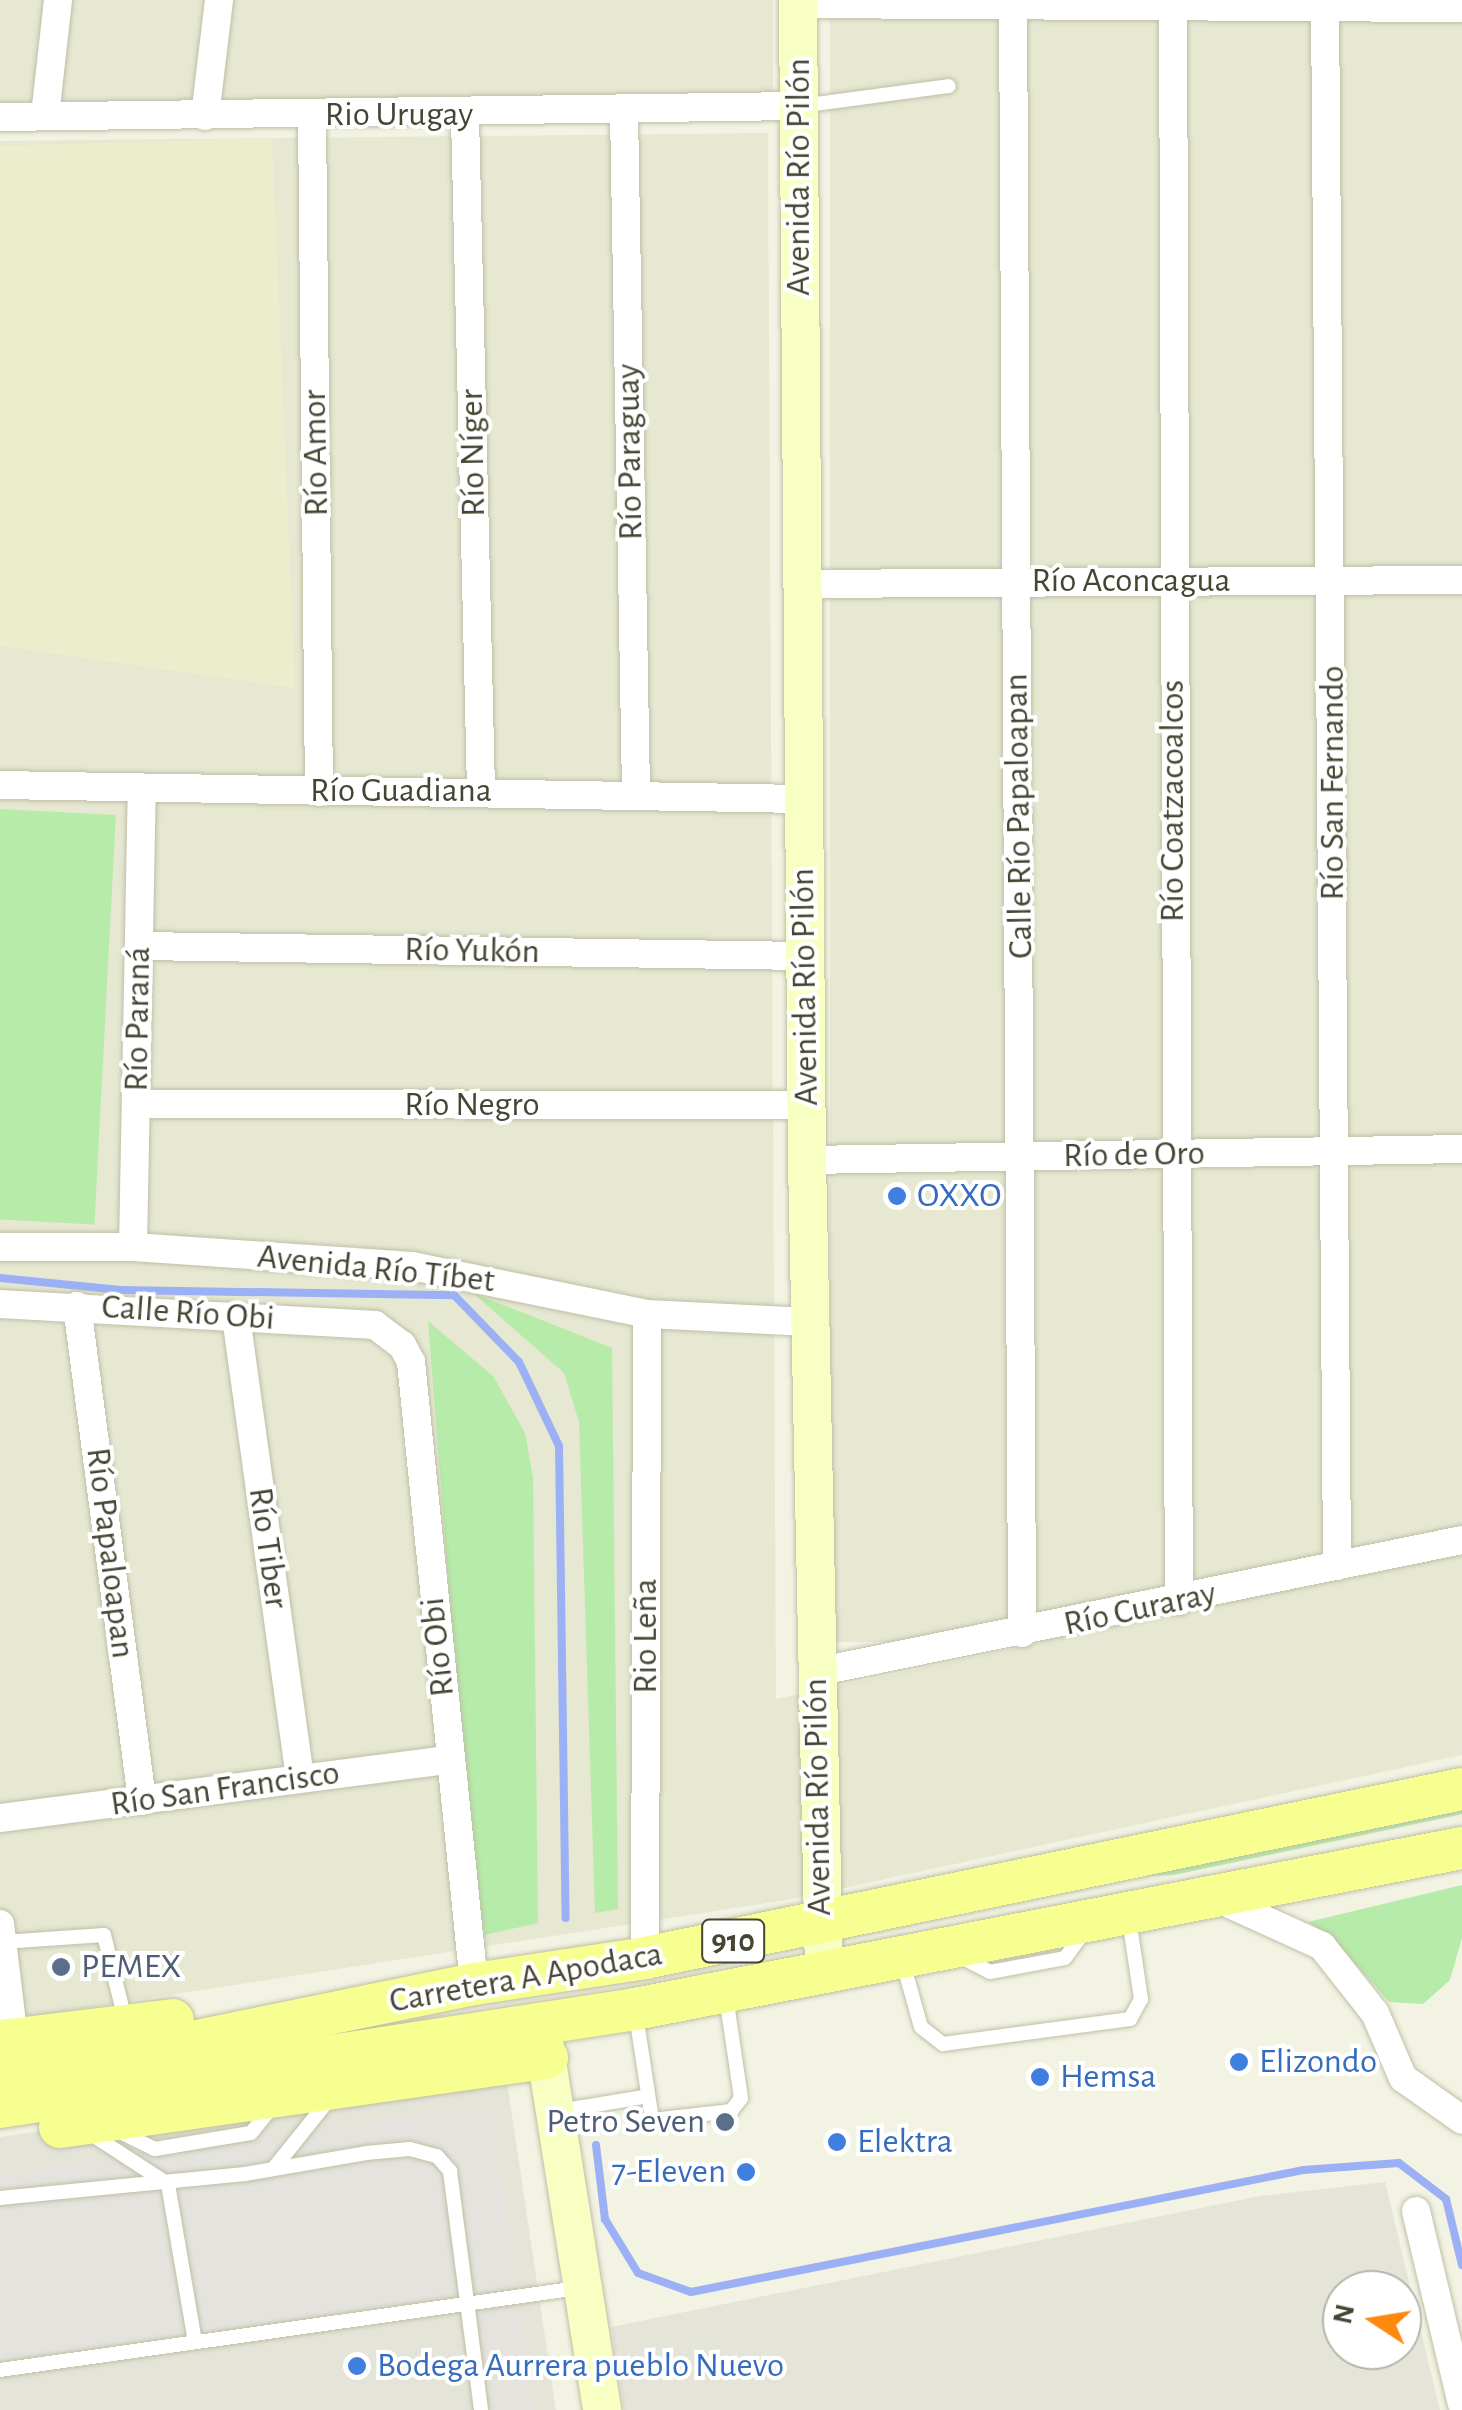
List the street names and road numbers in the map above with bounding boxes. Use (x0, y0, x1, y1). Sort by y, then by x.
street label: Avenida Río Pilón (778, 58, 820, 296)
street label: Rio Urugay (325, 94, 473, 136)
street label: Río Paraguay (607, 363, 653, 541)
street label: Río Amor (294, 389, 338, 517)
street label: Río Níger (451, 389, 495, 517)
street label: Río Aconcagua (1031, 560, 1231, 602)
street label: Río San Fernando (1312, 666, 1354, 900)
street label: Calle Río Papaloapan (996, 673, 1042, 959)
street label: Río Coatzacoalcos (1152, 680, 1194, 922)
street label: Río Guadiana (310, 770, 492, 812)
street label: Avenida Río Pilón (782, 868, 828, 1106)
street label: Río Yukón (404, 929, 540, 973)
street label: Río Paraná (116, 946, 160, 1092)
street label: Río Negro (404, 1084, 540, 1126)
street label: Río de Oro (1063, 1133, 1205, 1177)
street label: Avenida Río Tíbet (255, 1236, 497, 1302)
street label: Calle Río Obi (100, 1286, 276, 1340)
street label: Río Papaloapan (76, 1445, 144, 1661)
street label: Río Tiber (239, 1485, 297, 1611)
street label: Río Curaray (1060, 1572, 1220, 1646)
street label: Rio Leña (625, 1578, 667, 1694)
street label: Río Obi (412, 1595, 464, 1699)
street label: Avenida Río Pilón (795, 1678, 841, 1916)
street label: Río San Francisco (108, 1752, 342, 1826)
road number: 910 (700, 1914, 766, 1968)
street label: Carretera A Apodaca (386, 1933, 666, 2023)

